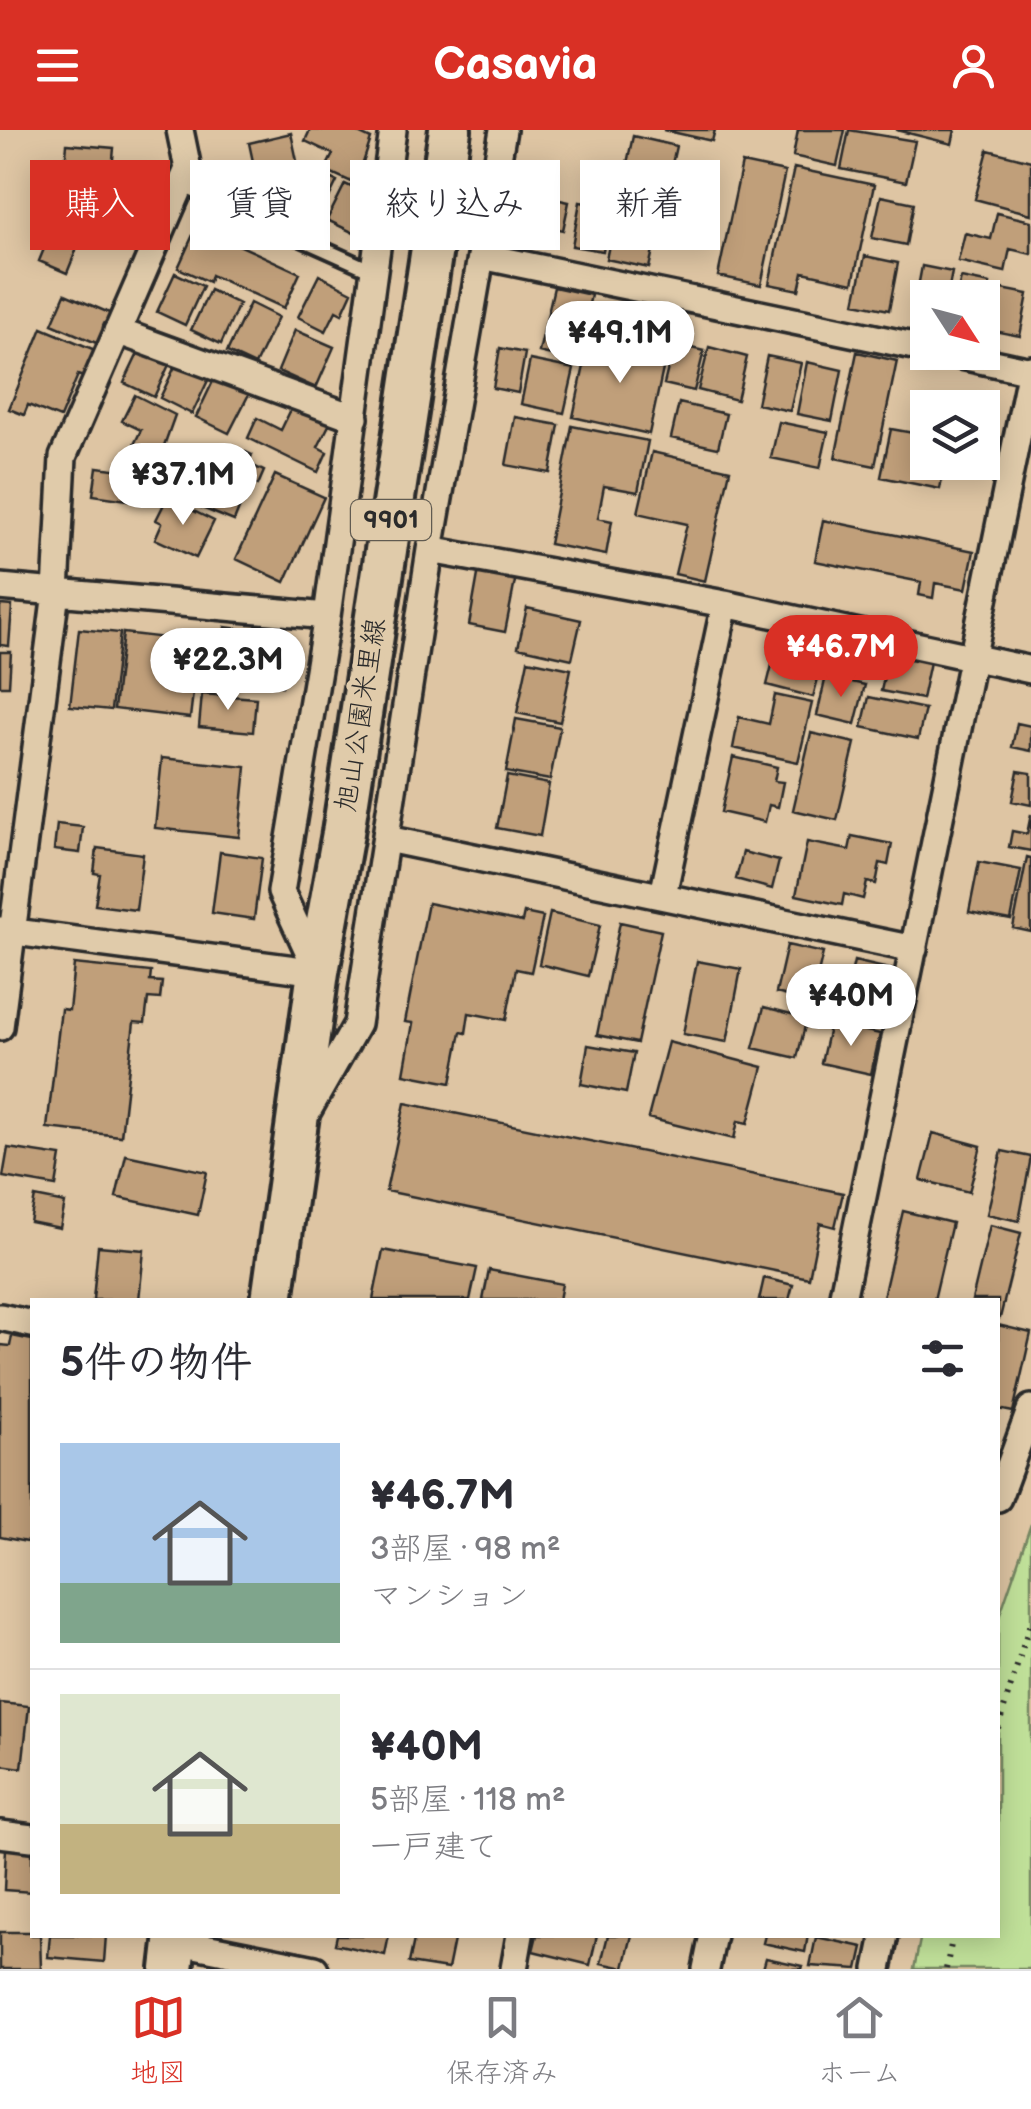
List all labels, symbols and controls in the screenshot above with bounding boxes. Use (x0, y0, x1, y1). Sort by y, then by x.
icon: menu (30, 38, 85, 93)
text: Casavia (434, 38, 597, 93)
icon: person (946, 38, 1001, 93)
chip: 購入 (30, 160, 170, 250)
chip: 賃貸 (190, 160, 330, 250)
chip: 絞り込み (350, 160, 560, 250)
chip: 新着 (580, 160, 720, 250)
north arrow (910, 280, 1000, 370)
map controls (910, 280, 1000, 480)
pin: ¥49.1M (539, 301, 701, 386)
text: ¥49.1M (567, 314, 673, 353)
button: layers (910, 390, 1000, 480)
pin: ¥37.1M (102, 443, 264, 528)
text: ¥37.1M (131, 456, 235, 495)
road number: 9901 (351, 500, 431, 540)
pin: ¥46.7M (760, 615, 922, 700)
street label: 旭山公園米里線 (329, 616, 393, 814)
pin: ¥22.3M (147, 628, 309, 713)
text: ¥46.7M (786, 628, 896, 667)
text: ¥22.3M (172, 641, 284, 680)
pin: ¥40M (792, 964, 910, 1049)
text: ¥40M (808, 977, 894, 1016)
icon: filters (915, 1331, 970, 1386)
text: 5件の物件 (60, 1338, 252, 1389)
text: ¥46.7M (370, 1471, 515, 1522)
icon: home (140, 1483, 260, 1603)
text: 3部屋 · 98 m² (370, 1530, 561, 1569)
text: マンション (370, 1577, 529, 1616)
text: ¥40M (370, 1722, 483, 1773)
icon: home (140, 1734, 260, 1854)
text: 5部屋 · 118 m² (370, 1781, 566, 1820)
text: 一戸建て (370, 1828, 498, 1867)
tab: 地図 (130, 1990, 186, 2090)
tab: 保存済み (446, 1990, 558, 2090)
tab: ホーム (818, 1990, 901, 2090)

